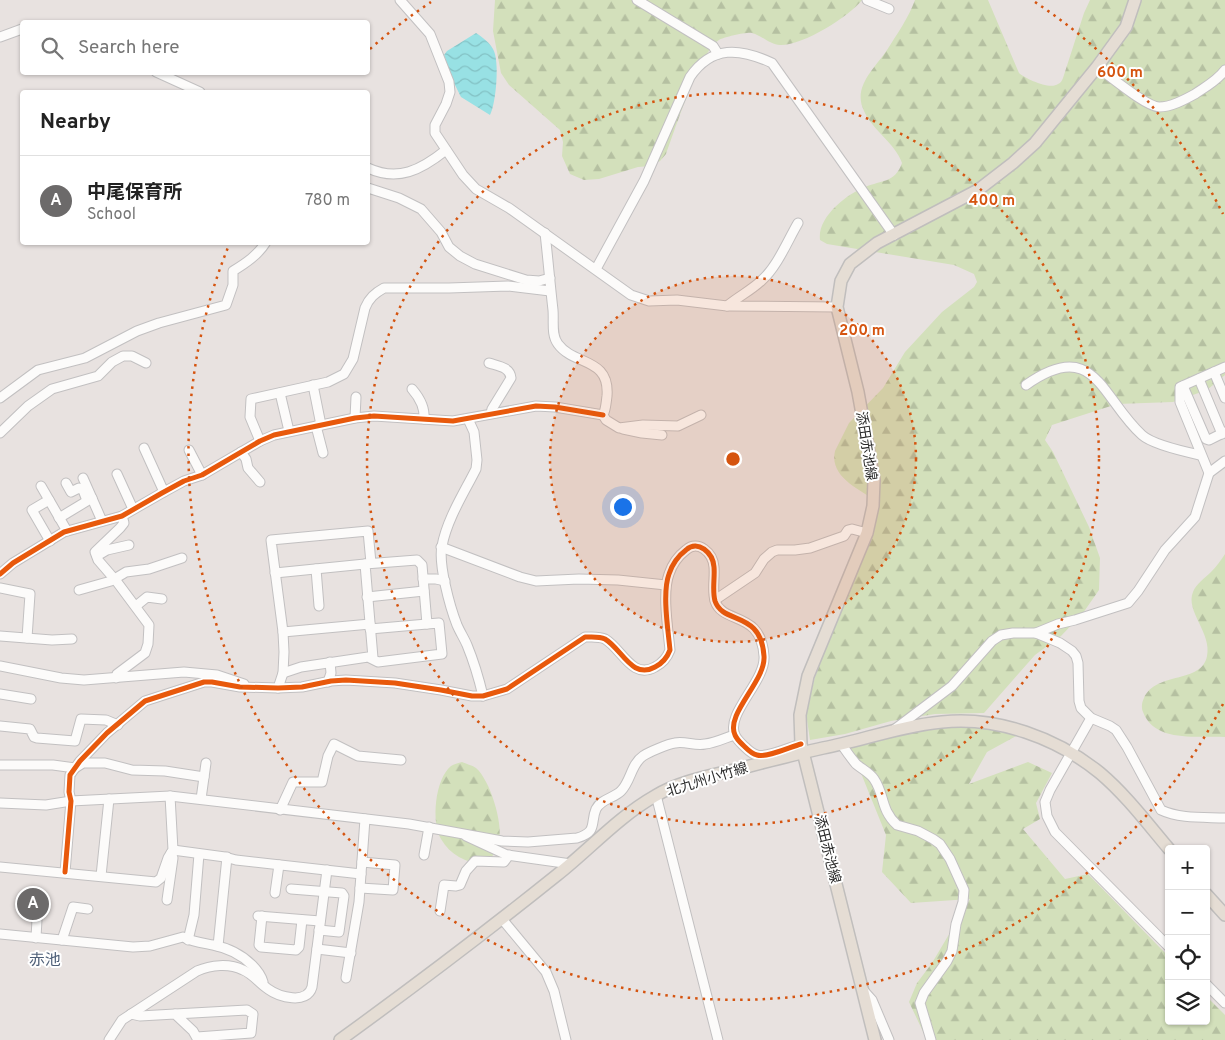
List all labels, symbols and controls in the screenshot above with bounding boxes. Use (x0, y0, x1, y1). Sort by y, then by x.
search box (20, 20, 370, 75)
icon: search (38, 34, 66, 62)
text: Search here (78, 36, 180, 60)
text: 600 m (1097, 64, 1143, 83)
text: Nearby (40, 109, 111, 136)
text: 中尾保育所 (87, 181, 182, 205)
text: A (50, 191, 62, 211)
text: 780 m (305, 191, 350, 211)
text: 400 m (969, 192, 1015, 211)
text: School (87, 205, 136, 225)
text: 200 m (839, 322, 885, 341)
street label: 添田赤池線 (852, 410, 879, 482)
centre of rings (724, 450, 742, 468)
your location (610, 494, 636, 520)
street label: 北九州小竹線 (664, 759, 750, 801)
street label: 添田赤池線 (810, 813, 843, 885)
map controls (1165, 845, 1210, 1025)
button: + (1165, 845, 1210, 890)
pin: A (17, 885, 49, 923)
button: − (1165, 890, 1210, 935)
button: locate (1165, 935, 1210, 980)
district label: 赤池 (29, 951, 61, 971)
button: layers (1165, 980, 1210, 1025)

